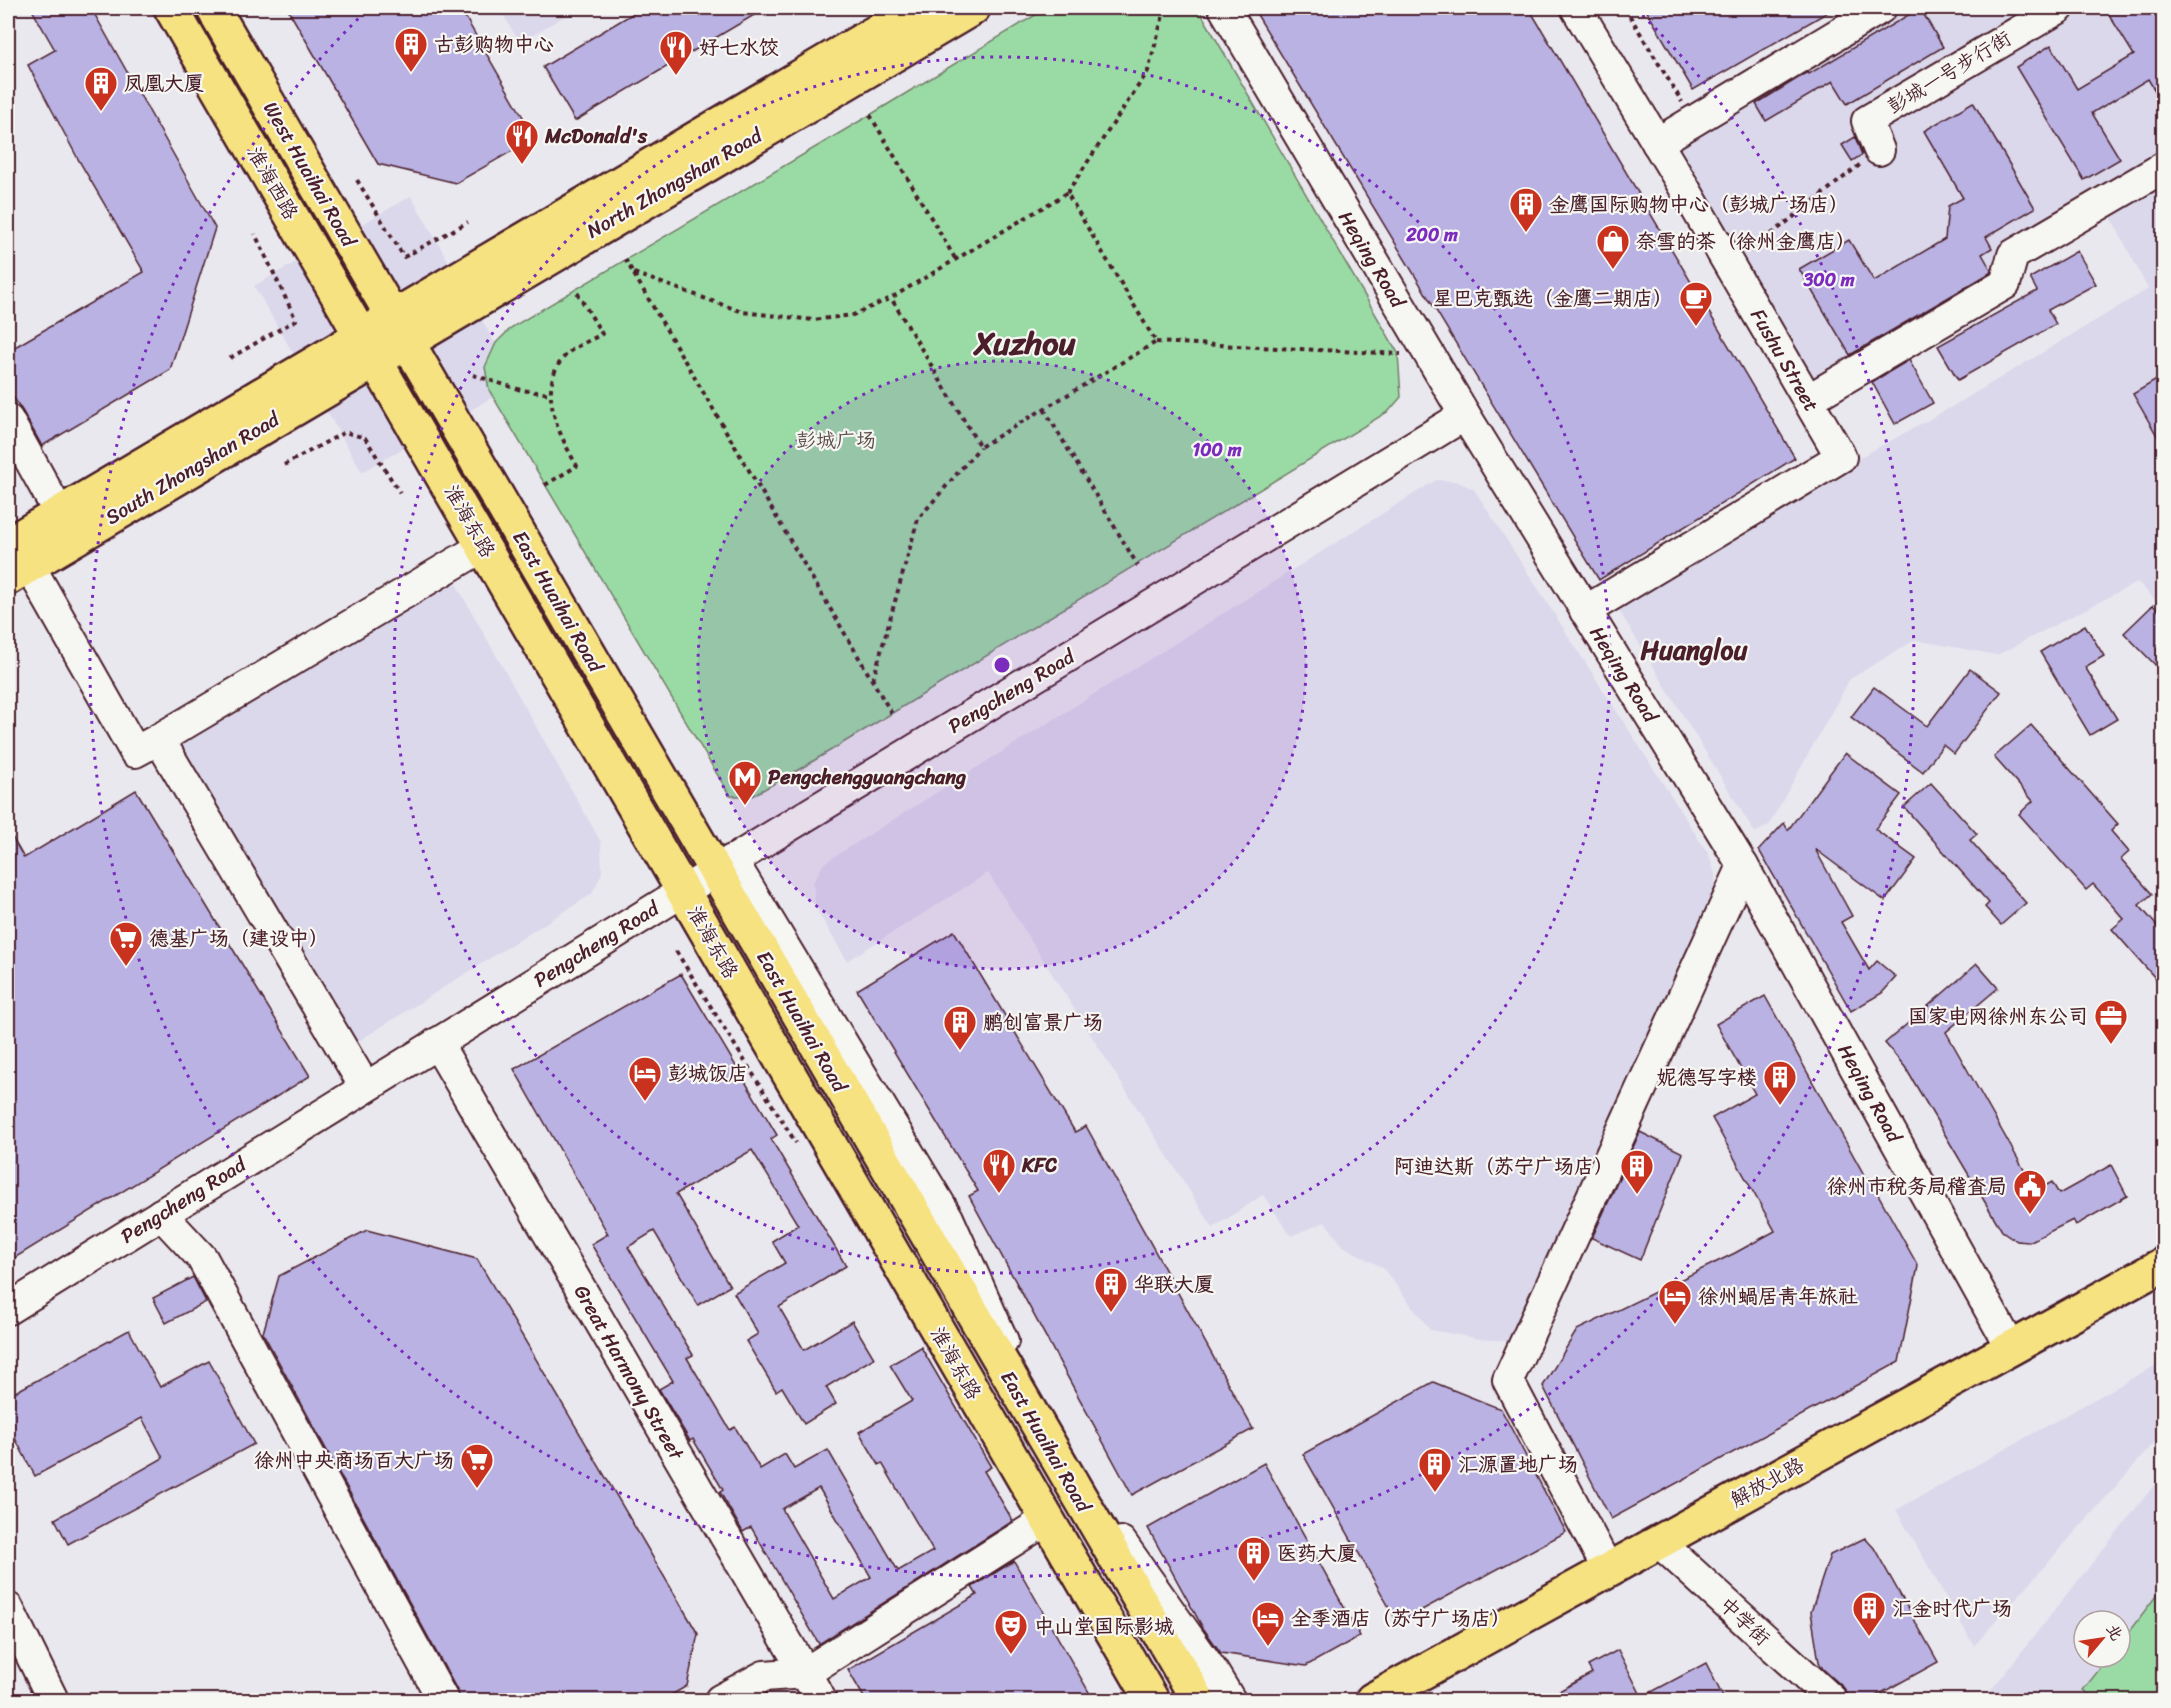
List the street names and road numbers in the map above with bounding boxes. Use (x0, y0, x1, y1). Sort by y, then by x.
street label: 彭城一号步行街 (1880, 21, 2018, 123)
street label: West Huaihai Road (254, 95, 366, 255)
street label: North Zhongshan Road (580, 118, 770, 248)
street label: 淮海西路 (237, 140, 308, 228)
street label: Heqing Road (1329, 204, 1415, 316)
street label: Fushu Street (1741, 302, 1829, 419)
street label: South Zhongshan Road (98, 402, 287, 534)
street label: 淮海东路 (434, 478, 505, 566)
street label: East Huaihai Road (503, 524, 613, 680)
street label: Heqing Road (1580, 619, 1668, 731)
street label: Pengcheng Road (941, 639, 1083, 743)
street label: Pengcheng Road (526, 891, 667, 997)
street label: 淮海东路 (677, 899, 748, 987)
street label: East Huaihai Road (747, 944, 857, 1100)
street label: Heqing Road (1828, 1037, 1912, 1150)
street label: Pengcheng Road (113, 1147, 254, 1253)
street label: Great Harmony Street (564, 1278, 693, 1467)
street label: 淮海东路 (920, 1320, 991, 1408)
street label: East Huaihai Road (991, 1364, 1101, 1520)
street label: 解放北路 (1724, 1447, 1812, 1517)
street label: 中学街 (1711, 1588, 1779, 1655)

